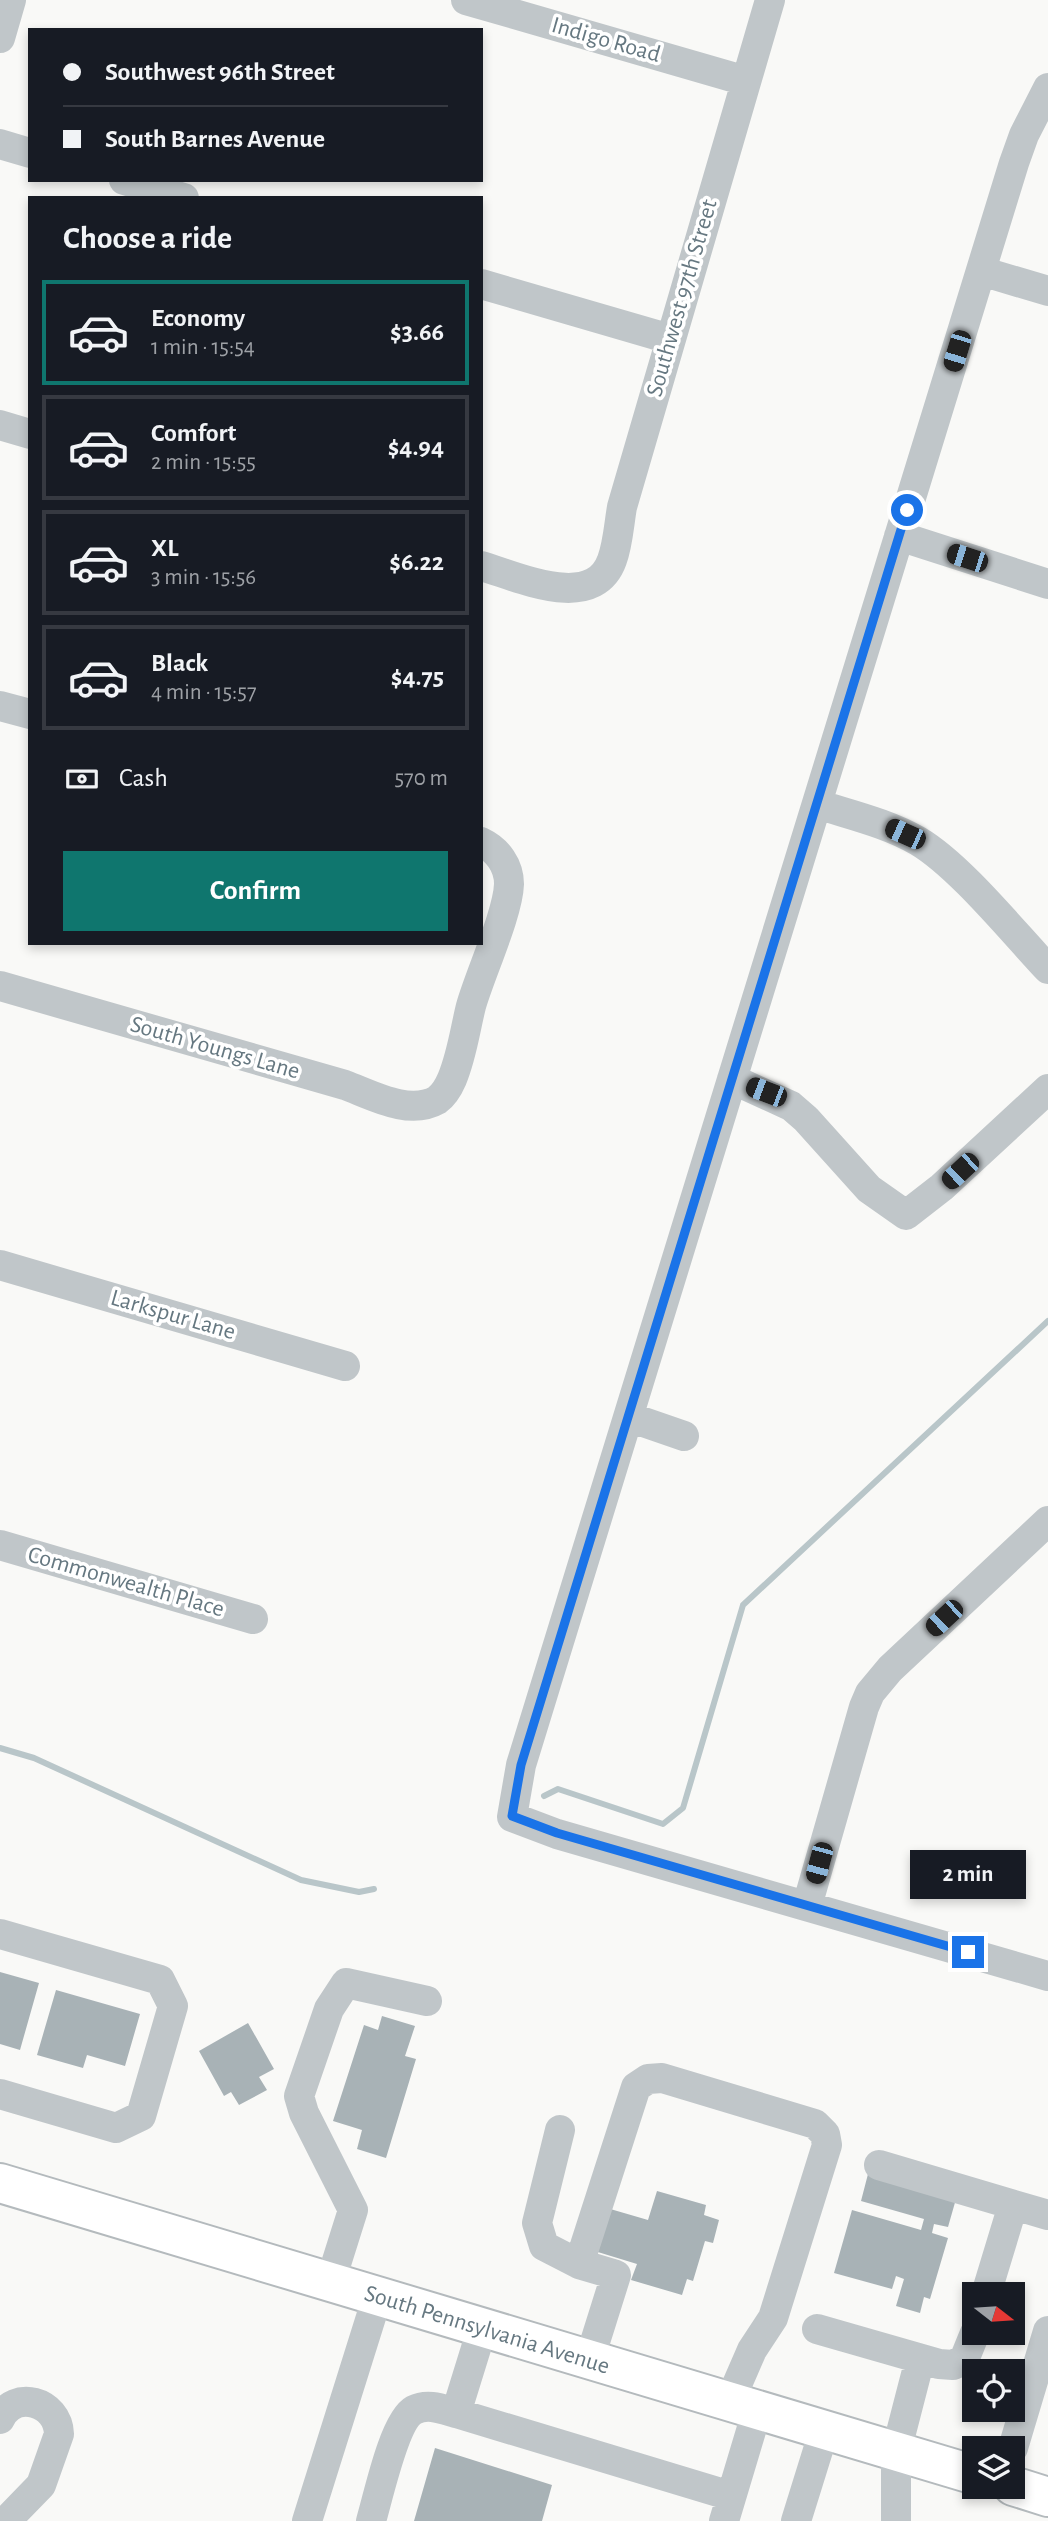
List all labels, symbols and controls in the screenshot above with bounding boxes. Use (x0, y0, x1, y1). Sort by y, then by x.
street label: Indigo Road (549, 13, 663, 67)
text: Southwest 96th Street (105, 59, 335, 85)
text: South Barnes Avenue (105, 126, 325, 152)
street label: Southwest 97th Street (642, 196, 722, 399)
text: Choose a ride (63, 222, 232, 254)
icon: car (67, 301, 130, 364)
text: Economy (151, 305, 245, 331)
text: $3.66 (390, 319, 444, 345)
car (941, 328, 974, 374)
text: 1 min · 15:54 (151, 336, 255, 359)
icon: car (67, 416, 130, 479)
text: Comfort (151, 420, 236, 446)
text: $4.94 (388, 434, 444, 460)
text: 2 min · 15:55 (151, 451, 256, 474)
route start (891, 494, 923, 526)
icon: car (67, 531, 130, 594)
text: XL (151, 535, 178, 561)
car (944, 542, 991, 574)
text: $6.22 (389, 549, 444, 575)
text: 3 min · 15:56 (151, 566, 256, 589)
icon: car (67, 646, 130, 709)
text: Black (151, 650, 208, 676)
text: $4.75 (391, 664, 444, 690)
text: 4 min · 15:57 (151, 681, 257, 704)
icon: cash (63, 760, 101, 798)
text: Cash (119, 765, 168, 791)
text: 570 m (394, 767, 448, 790)
car (882, 816, 929, 852)
button: Confirm (63, 851, 448, 931)
street label: South Youngs Lane (128, 1012, 302, 1084)
car (743, 1075, 790, 1109)
car (938, 1149, 983, 1193)
street label: Larkspur Lane (108, 1286, 238, 1344)
street label: Commonwealth Place (25, 1542, 227, 1622)
car (922, 1596, 967, 1640)
car (804, 1840, 835, 1886)
callout: 2 min (910, 1850, 1026, 1899)
text: 2 min (942, 1863, 994, 1886)
route end (952, 1936, 984, 1968)
street label: South Pennsylvania Avenue (362, 2281, 612, 2379)
north arrow (962, 2282, 1026, 2345)
map controls (962, 2282, 1025, 2499)
button: locate (962, 2359, 1025, 2422)
button: layers (962, 2436, 1025, 2499)

